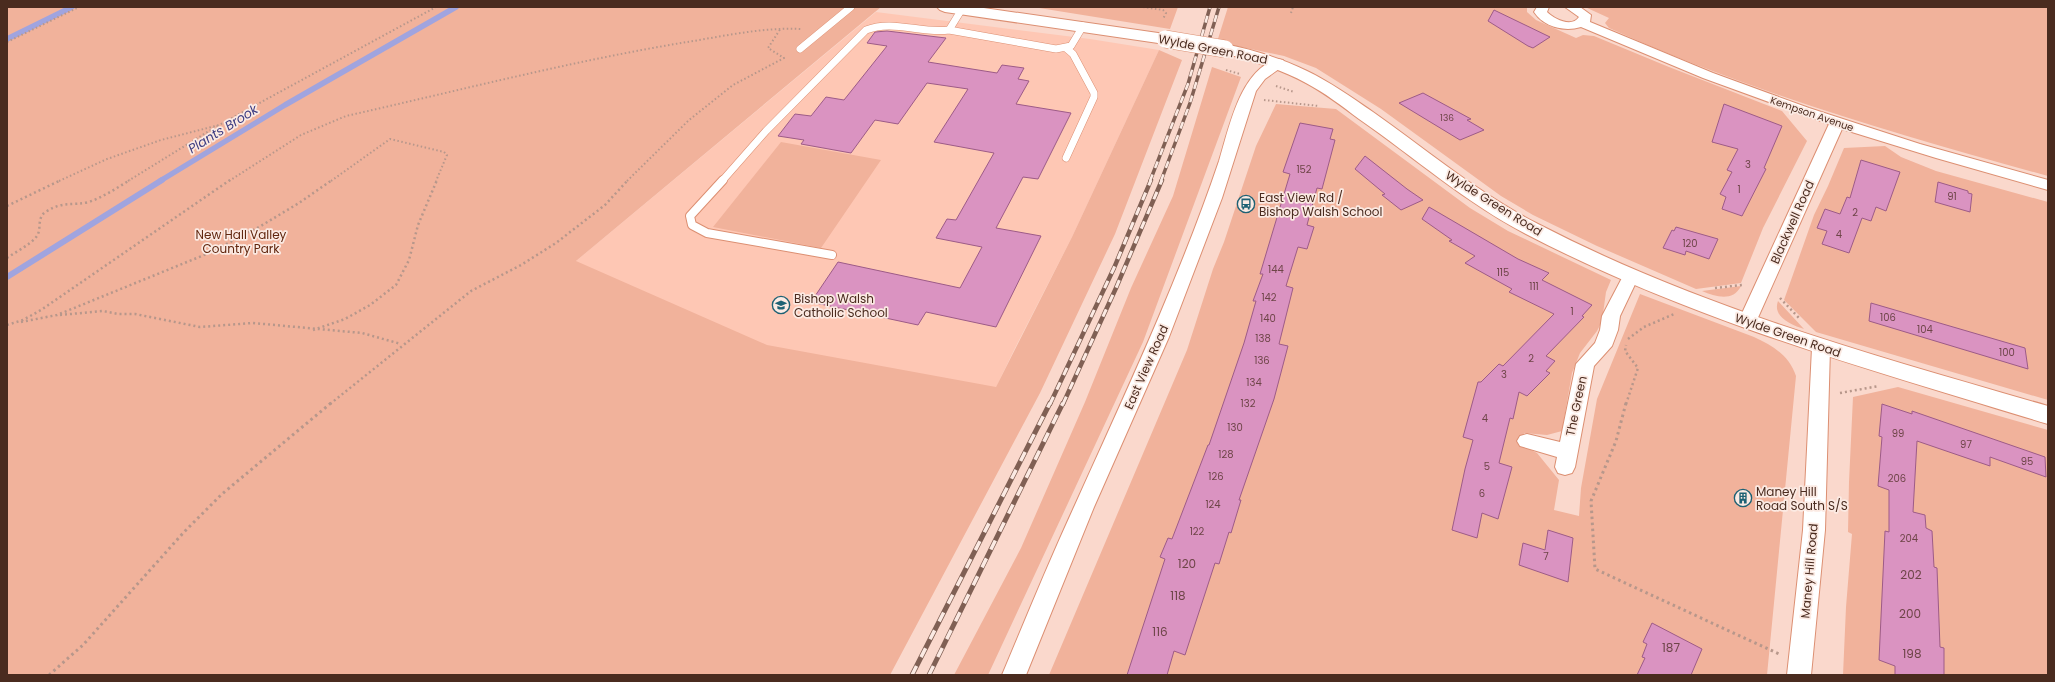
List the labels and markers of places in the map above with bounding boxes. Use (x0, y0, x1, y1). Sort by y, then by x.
place label: East View Rd / Bishop Walsh School (1259, 189, 1383, 220)
bus stop icon: East View Rd / Bishop Walsh School (1236, 194, 1256, 214)
place label: Bishop Walsh Catholic School (794, 290, 888, 321)
school or university icon: Bishop Walsh Catholic School (771, 295, 791, 315)
place label: Maney Hill Road South S/S (1756, 483, 1848, 514)
building icon: Maney Hill Road South S/S (1733, 488, 1753, 508)

